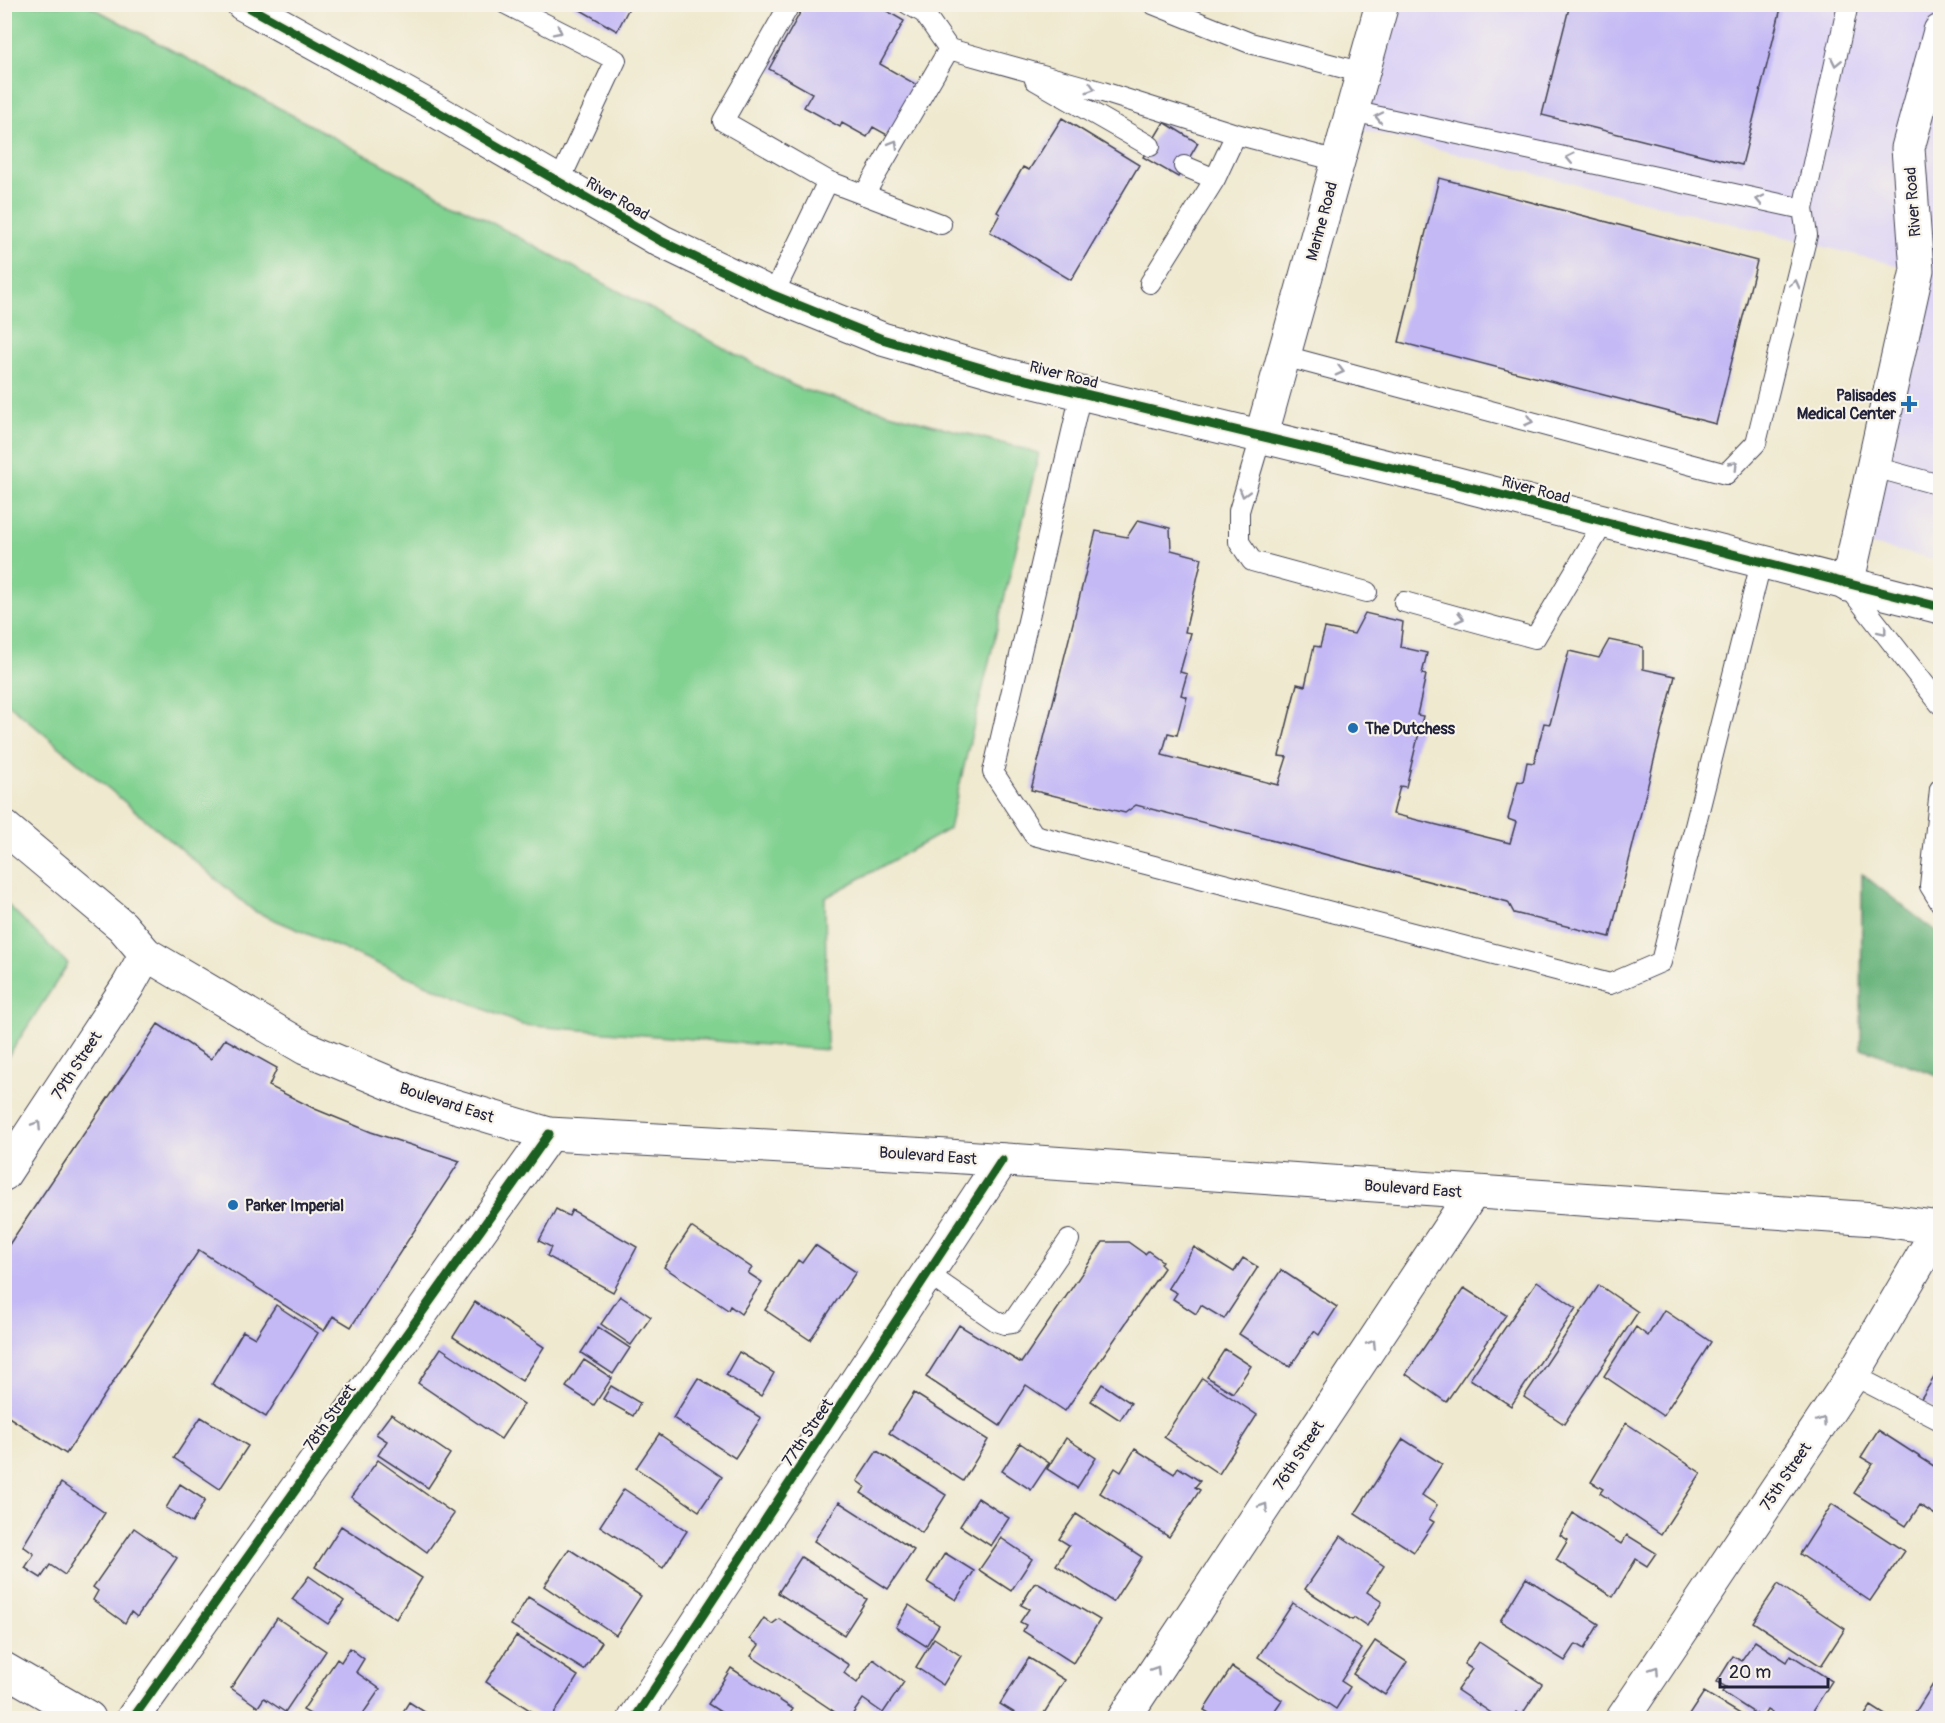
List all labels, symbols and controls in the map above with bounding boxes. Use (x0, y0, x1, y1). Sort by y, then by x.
one-way arrow (552, 24, 563, 35)
one-way arrow (1830, 56, 1843, 66)
one-way arrow (1086, 81, 1096, 94)
one-way arrow (1375, 111, 1385, 124)
one-way arrow (886, 140, 898, 150)
one-way arrow (1565, 152, 1575, 165)
street label: River Road (1901, 166, 1925, 238)
street label: River Road (582, 173, 653, 225)
street label: Marine Road (1302, 180, 1342, 263)
one-way arrow (1756, 194, 1766, 207)
one-way arrow (1787, 279, 1800, 289)
street label: River Road (1027, 357, 1100, 393)
one-way arrow (1335, 364, 1345, 376)
place label: Palisades Medical Center (1797, 386, 1897, 424)
marker: Palisades Medical Center (1900, 395, 1918, 413)
one-way arrow (1524, 414, 1534, 427)
one-way arrow (1727, 462, 1738, 472)
street label: River Road (1499, 471, 1572, 509)
one-way arrow (1239, 487, 1251, 498)
one-way arrow (1455, 610, 1465, 623)
one-way arrow (1875, 624, 1886, 635)
place label: The Dutchess (1364, 719, 1456, 739)
marker: The Dutchess (1346, 721, 1360, 735)
street label: 79th Street (47, 1027, 107, 1104)
street label: Boulevard East (397, 1078, 497, 1128)
one-way arrow (29, 1121, 41, 1131)
street label: Boulevard East (878, 1143, 978, 1169)
street label: Boulevard East (1363, 1176, 1463, 1202)
place label: Parker Imperial (245, 1196, 344, 1216)
marker: Parker Imperial (226, 1198, 240, 1212)
one-way arrow (1364, 1340, 1375, 1351)
street label: 78th Street (299, 1380, 361, 1455)
street label: 77th Street (778, 1394, 838, 1470)
street label: 76th Street (1269, 1417, 1329, 1494)
one-way arrow (1815, 1417, 1827, 1427)
street label: 75th Street (1756, 1438, 1816, 1514)
one-way arrow (1257, 1503, 1268, 1514)
scale bar (1720, 1651, 1828, 1689)
text: 20 m (1729, 1661, 1771, 1684)
one-way arrow (1149, 1665, 1160, 1676)
one-way arrow (1648, 1666, 1659, 1677)

